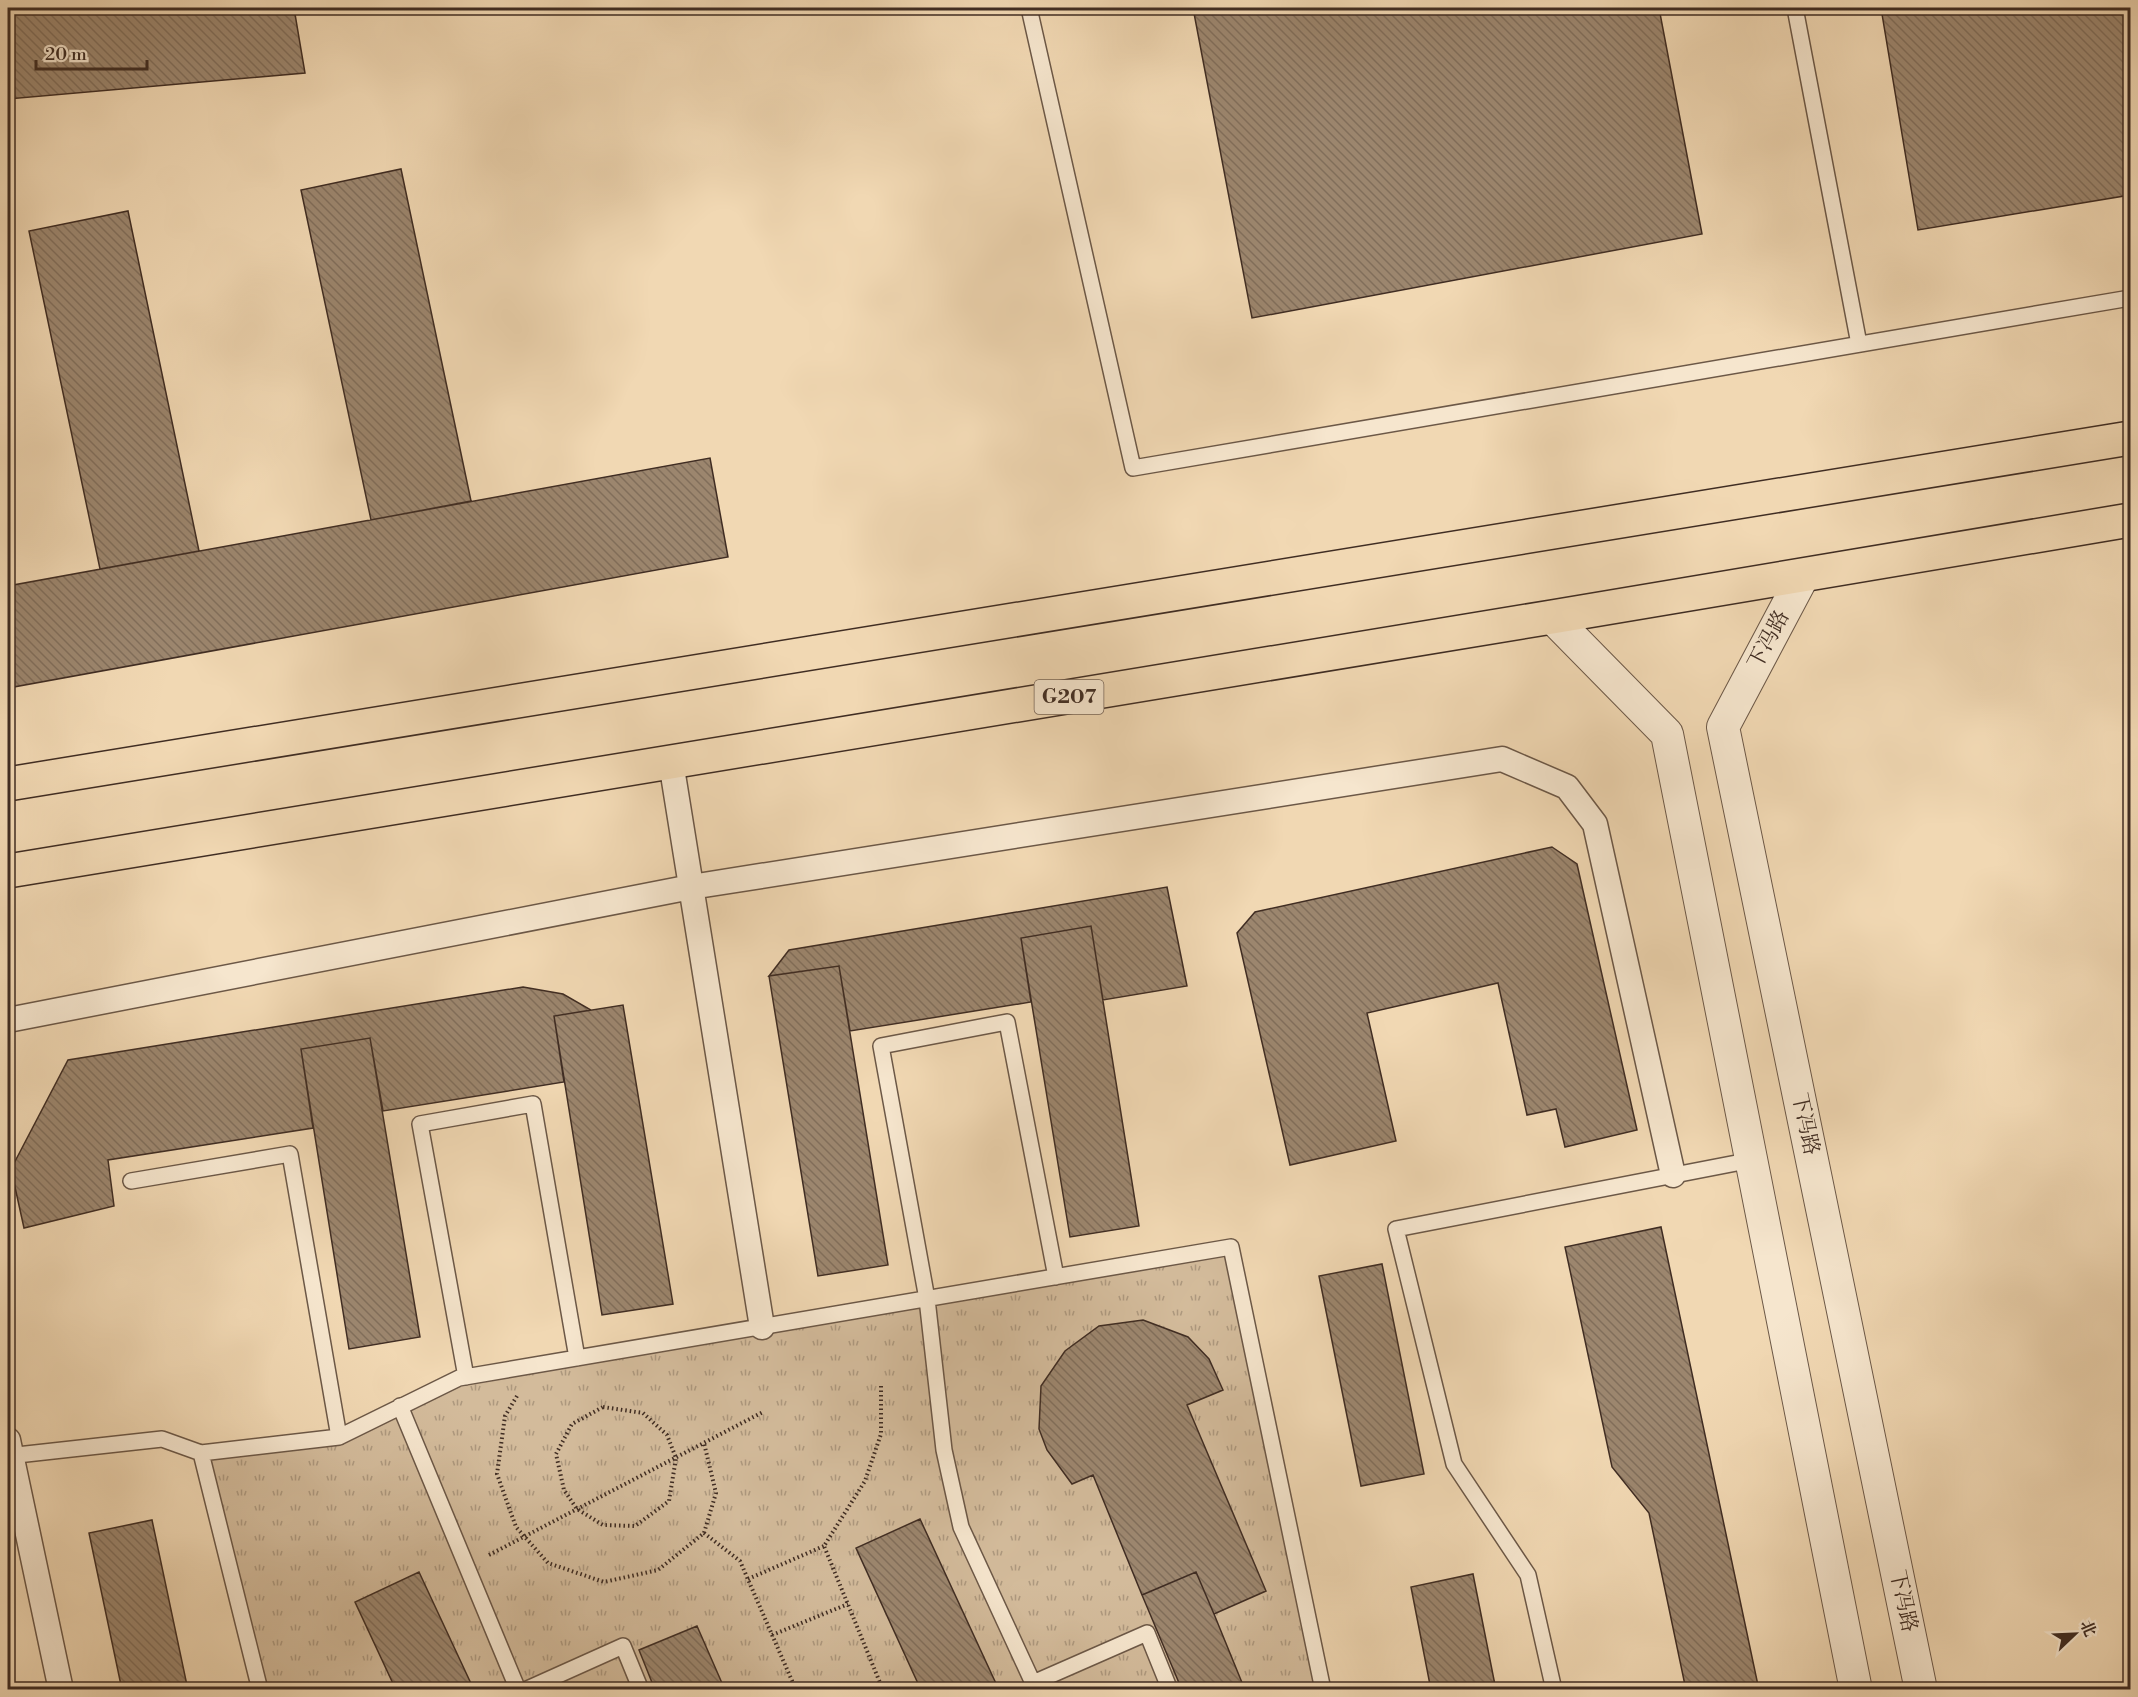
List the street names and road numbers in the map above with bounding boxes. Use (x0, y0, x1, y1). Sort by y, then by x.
street label: 下冯路 (1743, 606, 1795, 674)
road number: G207 (1034, 680, 1104, 714)
street label: 下冯路 (1786, 1090, 1824, 1158)
street label: 下冯路 (1884, 1567, 1922, 1635)

